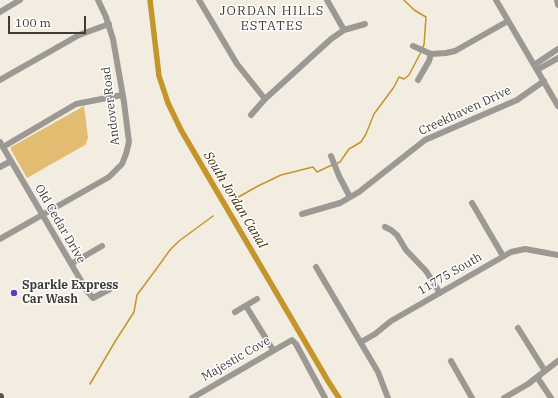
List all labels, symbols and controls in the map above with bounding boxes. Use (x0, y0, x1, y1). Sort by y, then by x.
district label: JORDAN HILLS ESTATES (220, 3, 324, 34)
scale bar (10, 8, 88, 34)
text: 100 m (15, 15, 51, 30)
street label: Andover Road (99, 66, 123, 146)
street label: Creekhaven Drive (417, 83, 513, 139)
water label: South Jordan Canal (200, 149, 270, 251)
street label: Old Cedar Drive (32, 182, 88, 266)
street label: 11775 South (415, 250, 485, 298)
place label: Sparkle Express Car Wash (22, 279, 118, 307)
marker: Sparkle Express Car Wash (9, 288, 19, 298)
street label: Majestic Cove (199, 334, 273, 384)

